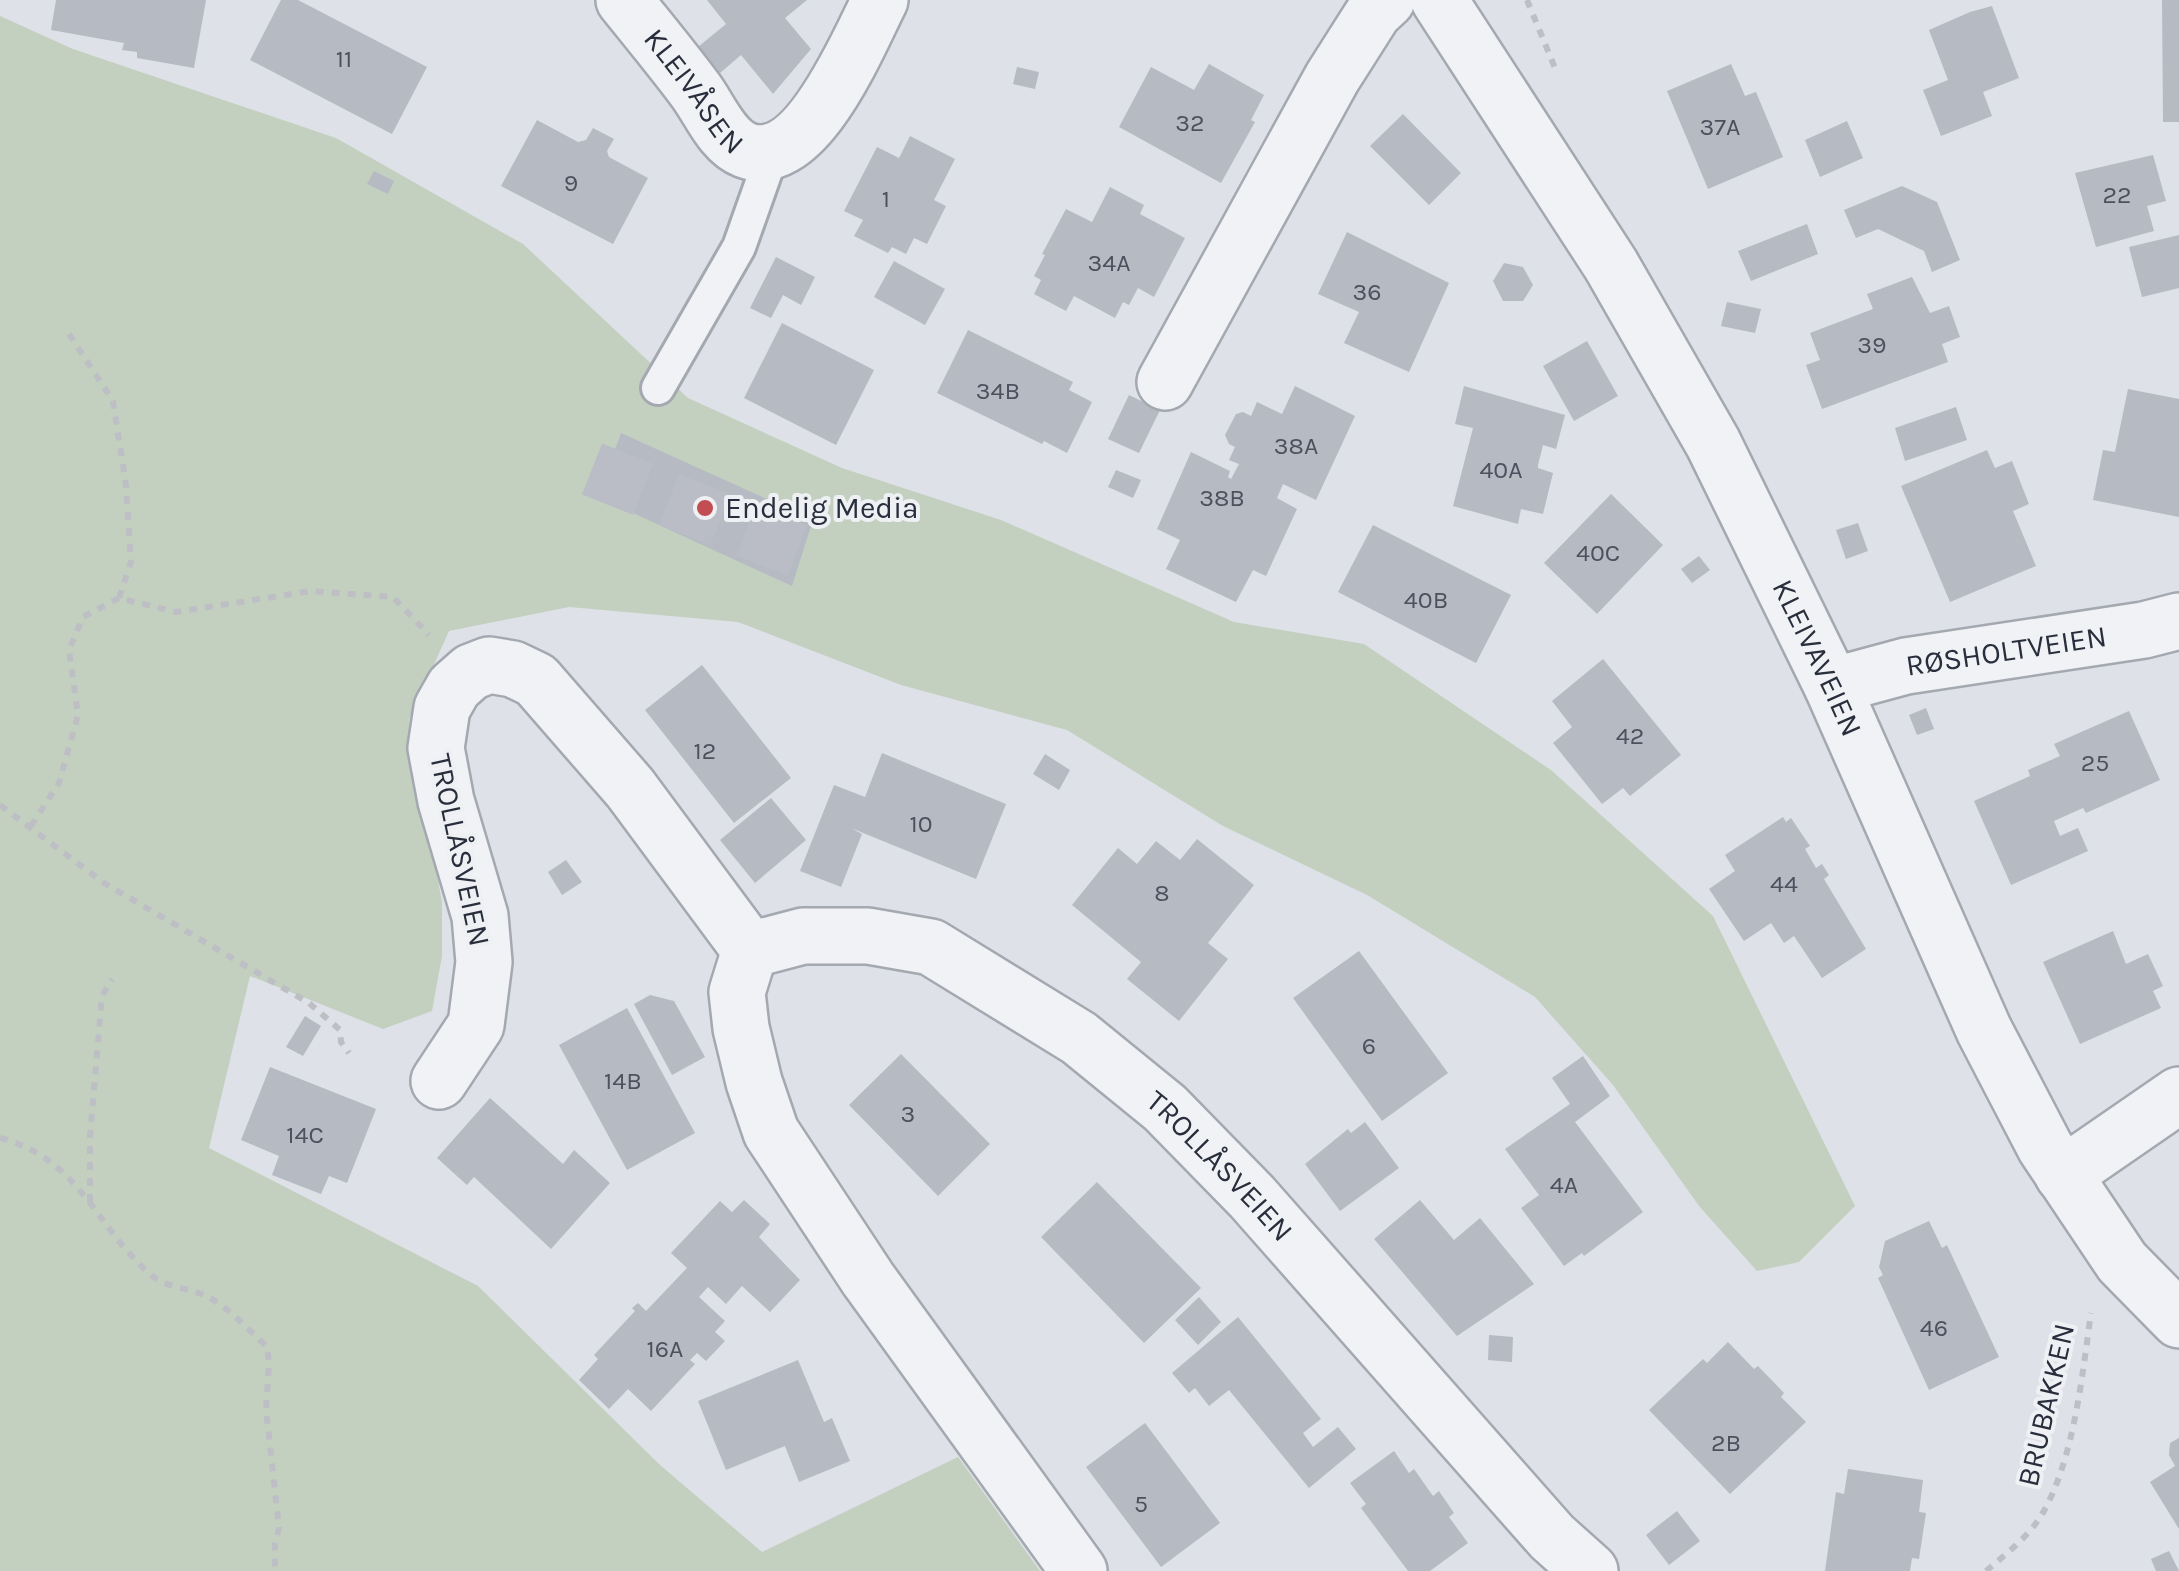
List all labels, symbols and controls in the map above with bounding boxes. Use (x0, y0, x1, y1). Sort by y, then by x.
street label: KLEIVÅSEN (636, 21, 751, 162)
house number: 11 (336, 44, 352, 73)
house number: 32 (1175, 108, 1205, 137)
house number: 37A (1700, 112, 1740, 141)
house number: 9 (564, 168, 578, 197)
house number: 22 (2103, 180, 2131, 209)
house number: 1 (882, 184, 890, 213)
house number: 34A (1087, 248, 1131, 277)
house number: 36 (1352, 277, 1382, 306)
house number: 39 (1857, 330, 1887, 359)
house number: 34B (976, 376, 1020, 405)
house number: 38A (1274, 431, 1318, 460)
house number: 40A (1479, 455, 1523, 484)
house number: 38B (1199, 483, 1245, 512)
place label: Endelig Media (725, 490, 919, 526)
marker: Endelig Media (694, 497, 716, 519)
house number: 40C (1576, 538, 1620, 567)
street label: KLEIVAVEIEN (1765, 574, 1870, 742)
house number: 40B (1404, 585, 1448, 614)
street label: RØSHOLTVEIEN (1903, 618, 2109, 684)
house number: 42 (1616, 721, 1644, 750)
house number: 12 (694, 736, 716, 765)
house number: 25 (2081, 748, 2109, 777)
street label: TROLLÅSVEIEN (422, 751, 498, 949)
house number: 10 (909, 809, 933, 838)
house number: 44 (1770, 869, 1798, 898)
house number: 8 (1154, 878, 1170, 907)
house number: 6 (1362, 1031, 1376, 1060)
house number: 14B (604, 1066, 642, 1095)
street label: TROLLÅSVEIEN (1140, 1083, 1301, 1249)
house number: 3 (901, 1099, 915, 1128)
house number: 14C (286, 1120, 324, 1149)
house number: 4A (1550, 1170, 1578, 1199)
house number: 46 (1920, 1313, 1948, 1342)
street label: BRUBAKKEN (2010, 1320, 2082, 1490)
house number: 16A (647, 1334, 683, 1363)
house number: 2B (1711, 1428, 1741, 1457)
house number: 5 (1134, 1489, 1148, 1518)

